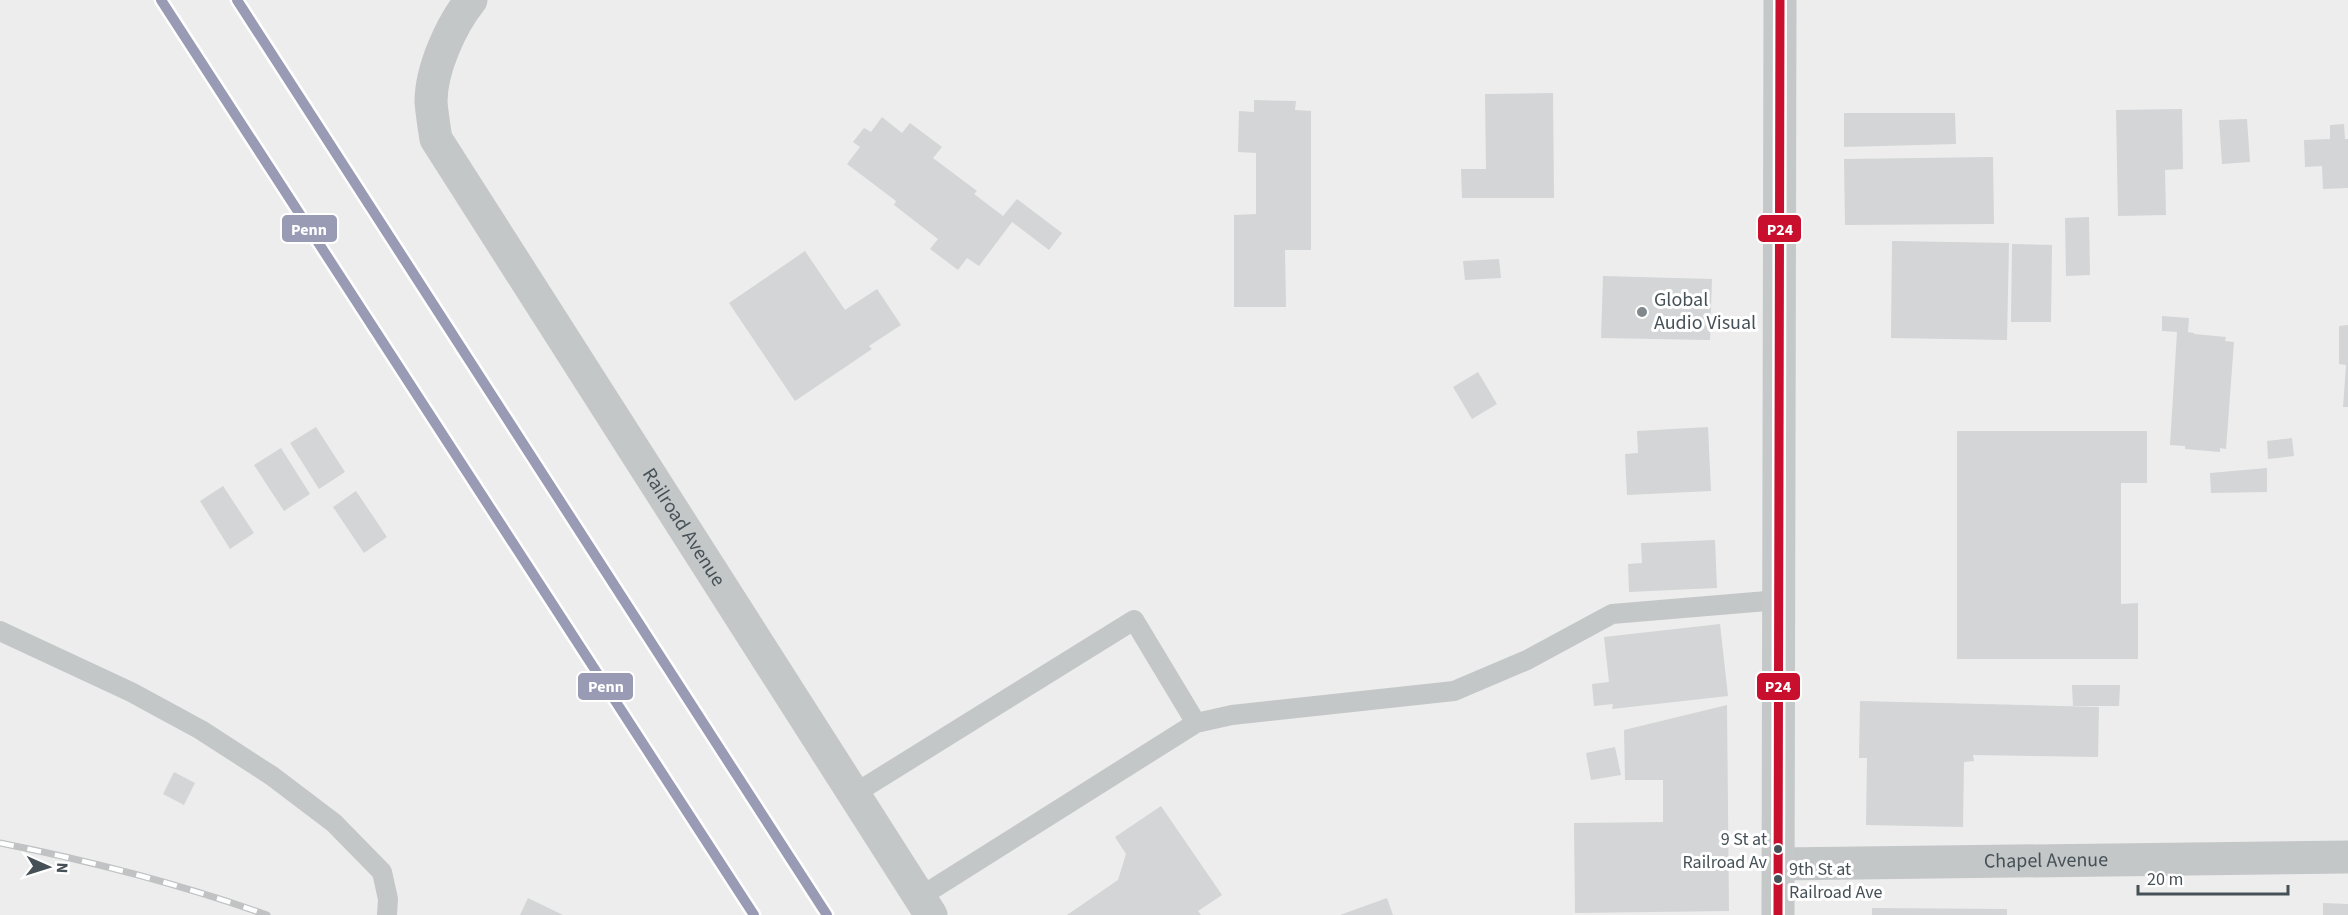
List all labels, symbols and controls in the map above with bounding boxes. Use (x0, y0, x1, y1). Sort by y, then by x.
line badge: Penn (281, 214, 338, 243)
line badge: P24 (1757, 214, 1802, 243)
text: Penn (291, 219, 327, 241)
text: P24 (1767, 219, 1794, 241)
place label: Global Audio Visual (1654, 286, 1756, 337)
marker: Global Audio Visual (1635, 305, 1649, 319)
street label: Railroad Avenue (635, 462, 732, 592)
line badge: Penn (577, 672, 634, 701)
line badge: P24 (1756, 672, 1801, 701)
text: Penn (588, 676, 624, 698)
text: P24 (1765, 676, 1792, 698)
place label: 9 St at Railroad Av (1682, 827, 1768, 875)
north arrow (18, 837, 78, 897)
marker: 9 St at Railroad Av (1772, 843, 1784, 855)
street label: Chapel Avenue (1984, 846, 2108, 875)
place label: 9th St at Railroad Ave (1789, 857, 1882, 905)
scale bar (2138, 858, 2288, 896)
text: N (51, 862, 73, 874)
text: 20 m (2147, 867, 2183, 892)
marker: 9th St at Railroad Ave (1772, 873, 1784, 885)

